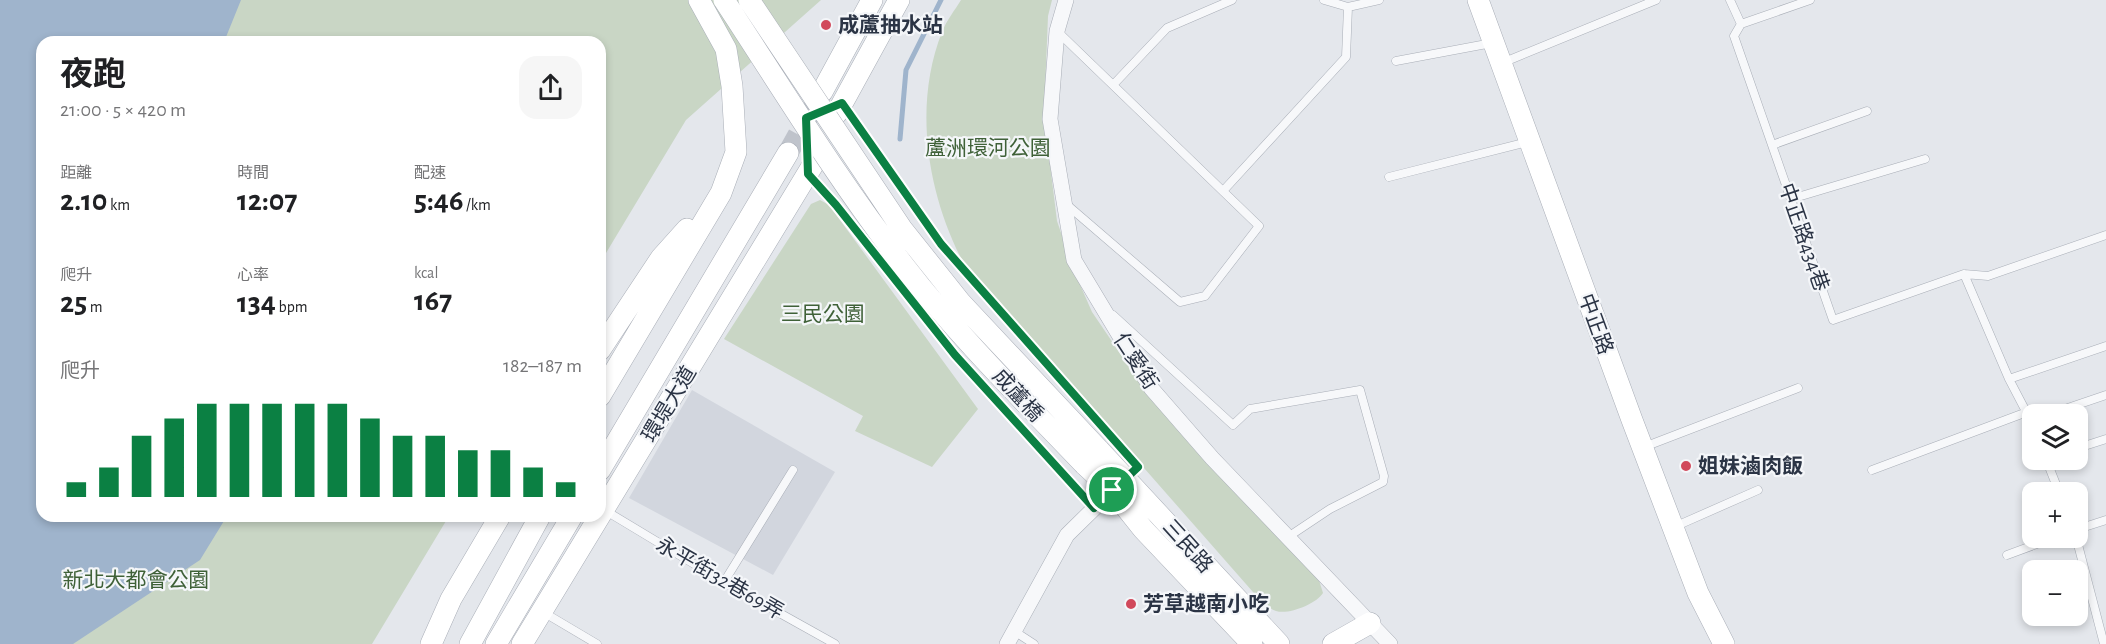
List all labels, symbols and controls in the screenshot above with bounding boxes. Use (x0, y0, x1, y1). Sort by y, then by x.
place label: 成蘆抽水站 (838, 14, 943, 36)
marker: 成蘆抽水站 (819, 18, 833, 32)
button: share (519, 56, 582, 119)
text: 夜跑 (60, 59, 126, 92)
text: 21:00 · 5 × 420 m (60, 100, 186, 120)
park label: 蘆洲環河公園 (925, 137, 1051, 159)
text: 距離 (60, 165, 92, 181)
text: 時間 (237, 165, 269, 181)
text: 配速 (414, 165, 446, 181)
street label: 中正路434巷 (1775, 180, 1833, 294)
text: 2.10 (60, 186, 107, 216)
text: 12:07 (237, 186, 297, 216)
text: 5:46 (414, 186, 463, 216)
text: km (107, 197, 130, 213)
text: /km (463, 197, 491, 213)
text: kcal (414, 265, 438, 281)
text: 爬升 (60, 267, 92, 283)
text: 心率 (237, 267, 269, 283)
text: 167 (414, 286, 452, 316)
text: 25 (60, 288, 87, 318)
text: 134 (237, 288, 276, 318)
street label: 中正路 (1575, 291, 1617, 357)
text: m (87, 299, 103, 315)
text: bpm (276, 299, 307, 315)
park label: 三民公園 (781, 304, 865, 325)
street label: 仁愛街 (1110, 329, 1162, 393)
text: 182–187 m (503, 356, 582, 376)
text: 爬升 (60, 361, 100, 381)
street label: 環堤大道 (638, 362, 700, 446)
street label: 成蘆橋 (988, 364, 1048, 426)
map controls (2022, 404, 2088, 626)
button: layers (2022, 404, 2088, 470)
place label: 姐妹滷肉飯 (1698, 455, 1803, 477)
marker: 姐妹滷肉飯 (1679, 459, 1693, 473)
pin (1086, 464, 1137, 515)
icon: arrive (1095, 473, 1128, 506)
button: + (2022, 482, 2088, 548)
street label: 三民路 (1159, 515, 1217, 577)
street label: 永平街32巷69弄 (653, 533, 787, 623)
button: − (2022, 560, 2088, 626)
park label: 新北大都會公園 (63, 569, 210, 591)
place label: 芳草越南小吃 (1143, 592, 1269, 615)
marker: 芳草越南小吃 (1124, 597, 1138, 611)

